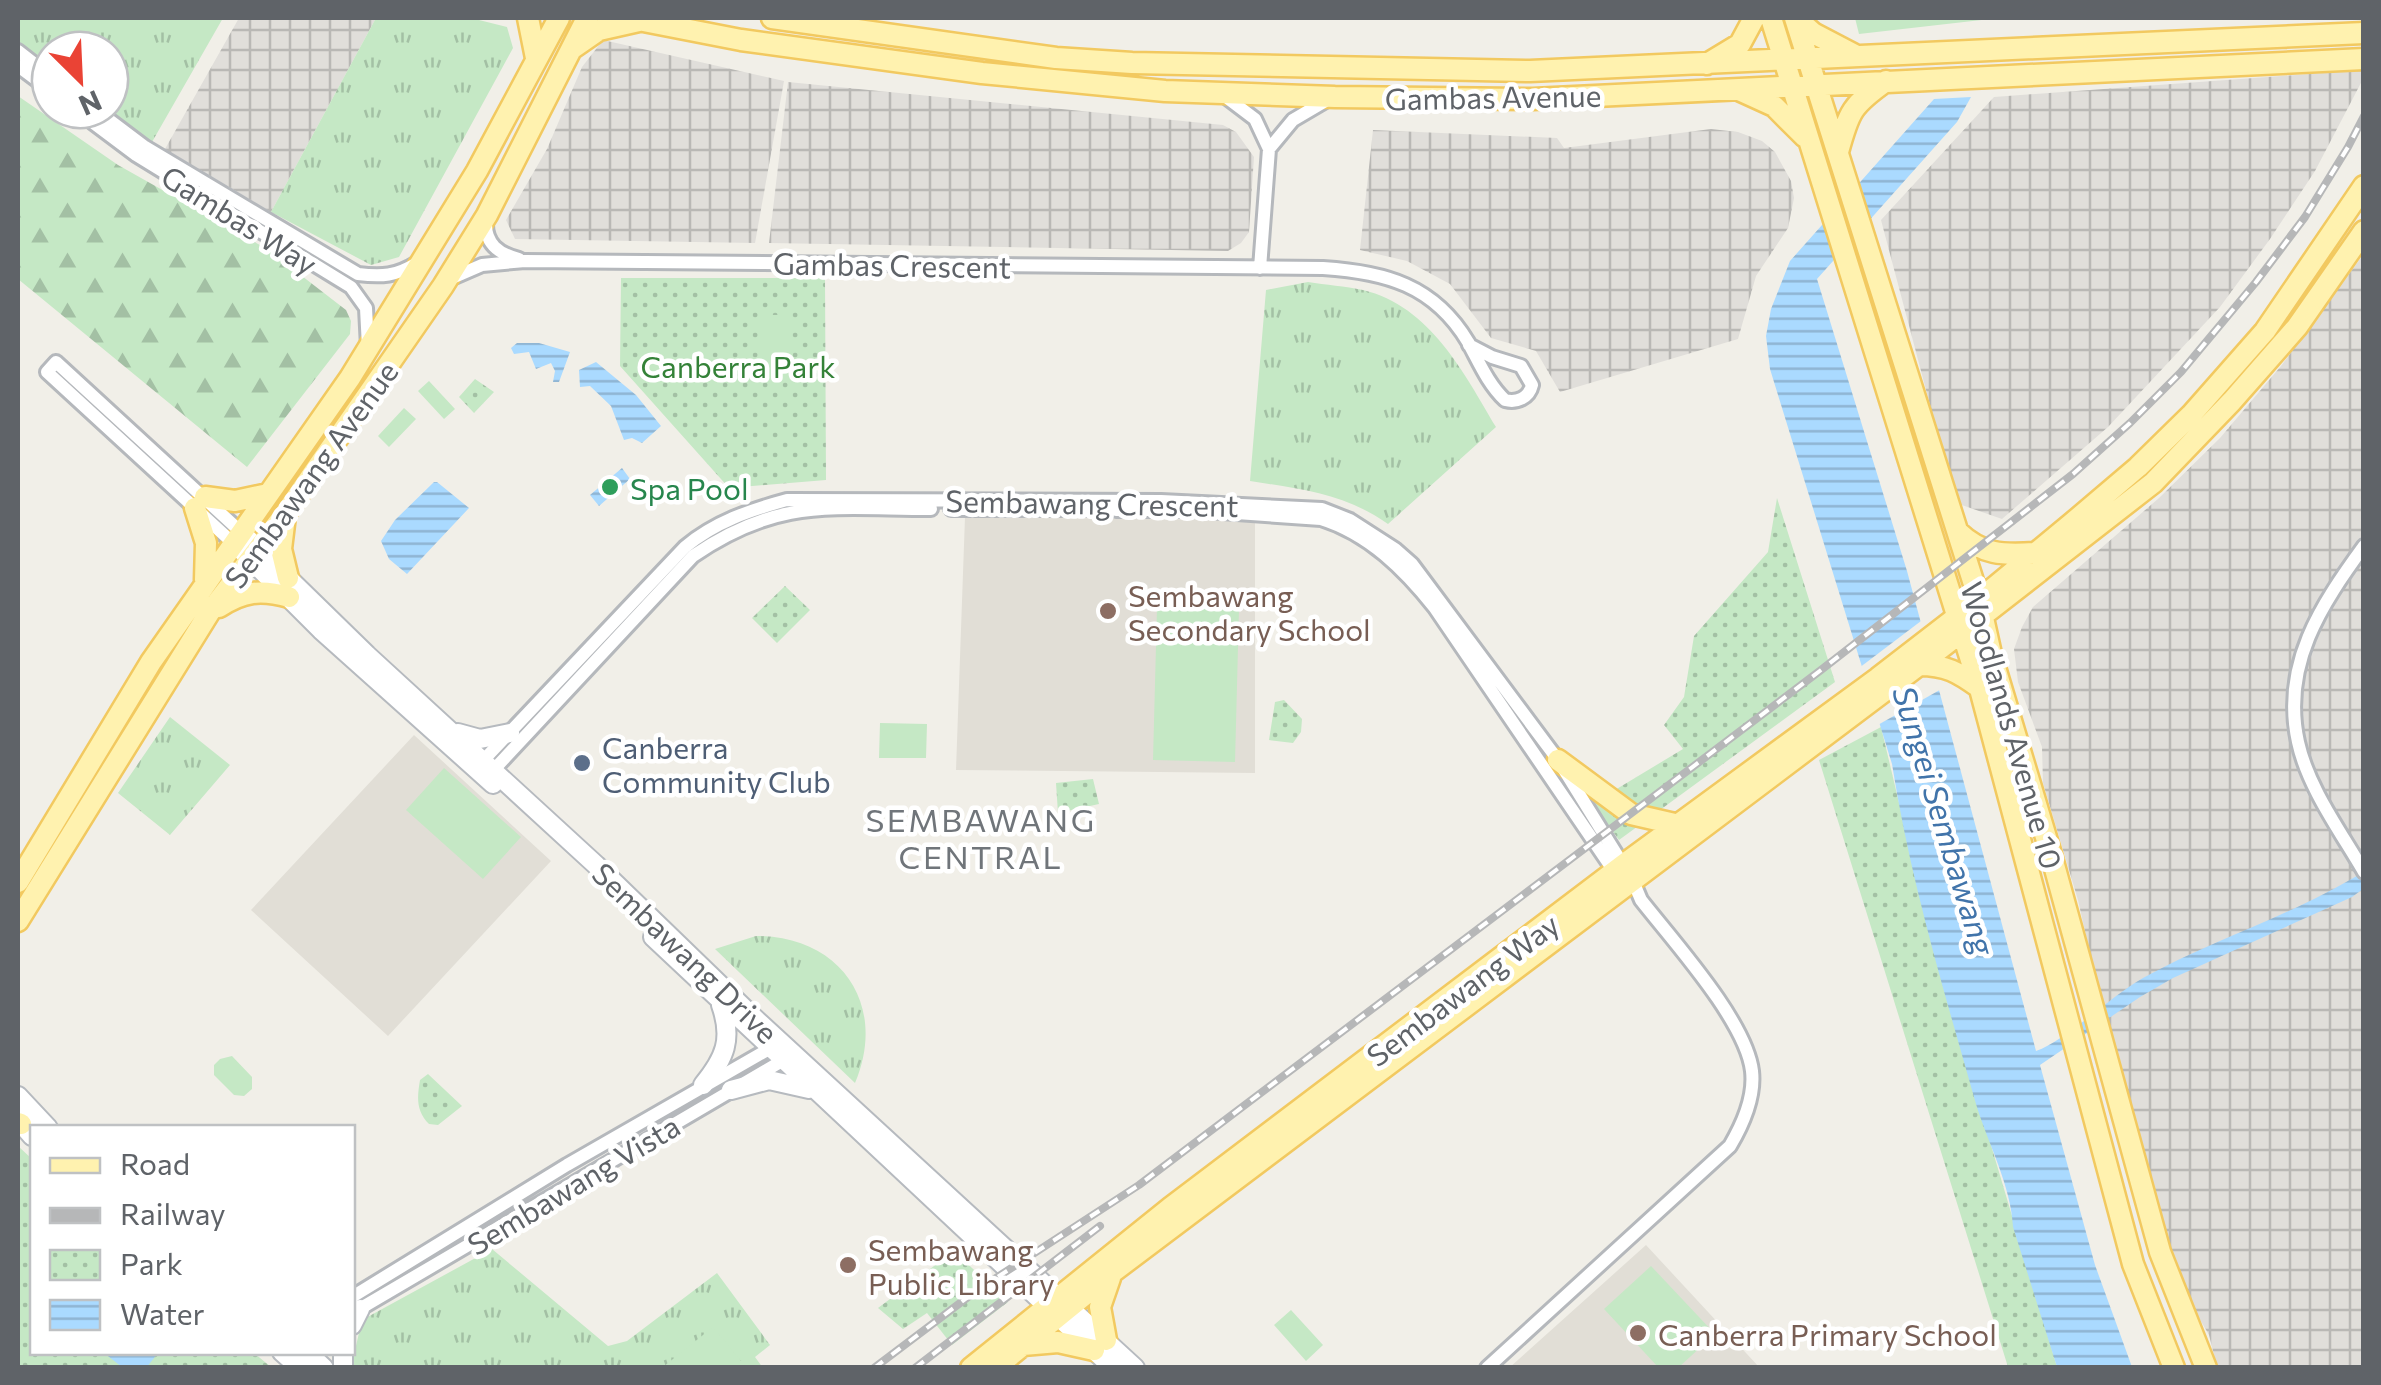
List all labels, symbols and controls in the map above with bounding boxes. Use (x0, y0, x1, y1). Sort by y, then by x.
north arrow (30, 30, 130, 130)
street label: Gambas Avenue (1384, 76, 1602, 116)
text: N (74, 84, 107, 124)
street label: Gambas Way (155, 157, 325, 281)
street label: Gambas Crescent (773, 243, 1011, 285)
park label: Canberra Park (641, 347, 835, 384)
street label: Sembawang Avenue (215, 353, 405, 595)
place label: Spa Pool (630, 469, 749, 506)
marker: Spa Pool (599, 476, 621, 498)
street label: Sembawang Crescent (945, 481, 1239, 523)
place label: Sembawang Secondary School (1128, 576, 1371, 647)
street label: Woodlands Avenue 10 (1954, 577, 2072, 873)
marker: Sembawang Secondary School (1097, 600, 1119, 622)
water label: Sungei Sembawang (1885, 681, 2005, 961)
place label: Canberra Community Club (602, 728, 831, 799)
marker: Canberra Community Club (571, 752, 593, 774)
district label: SEMBAWANG CENTRAL (865, 799, 1097, 876)
street label: Sembawang Drive (585, 854, 787, 1050)
street label: Sembawang Way (1359, 905, 1565, 1073)
street label: Sembawang Vista (460, 1106, 686, 1262)
legend (30, 1125, 355, 1355)
text: Road (120, 1144, 190, 1181)
text: Railway (120, 1194, 226, 1231)
place label: Sembawang Public Library (868, 1230, 1055, 1301)
text: Park (120, 1244, 183, 1281)
marker: Sembawang Public Library (837, 1254, 859, 1276)
text: Water (120, 1294, 205, 1331)
place label: Canberra Primary School (1658, 1315, 1997, 1352)
marker: Canberra Primary School (1627, 1322, 1649, 1344)

